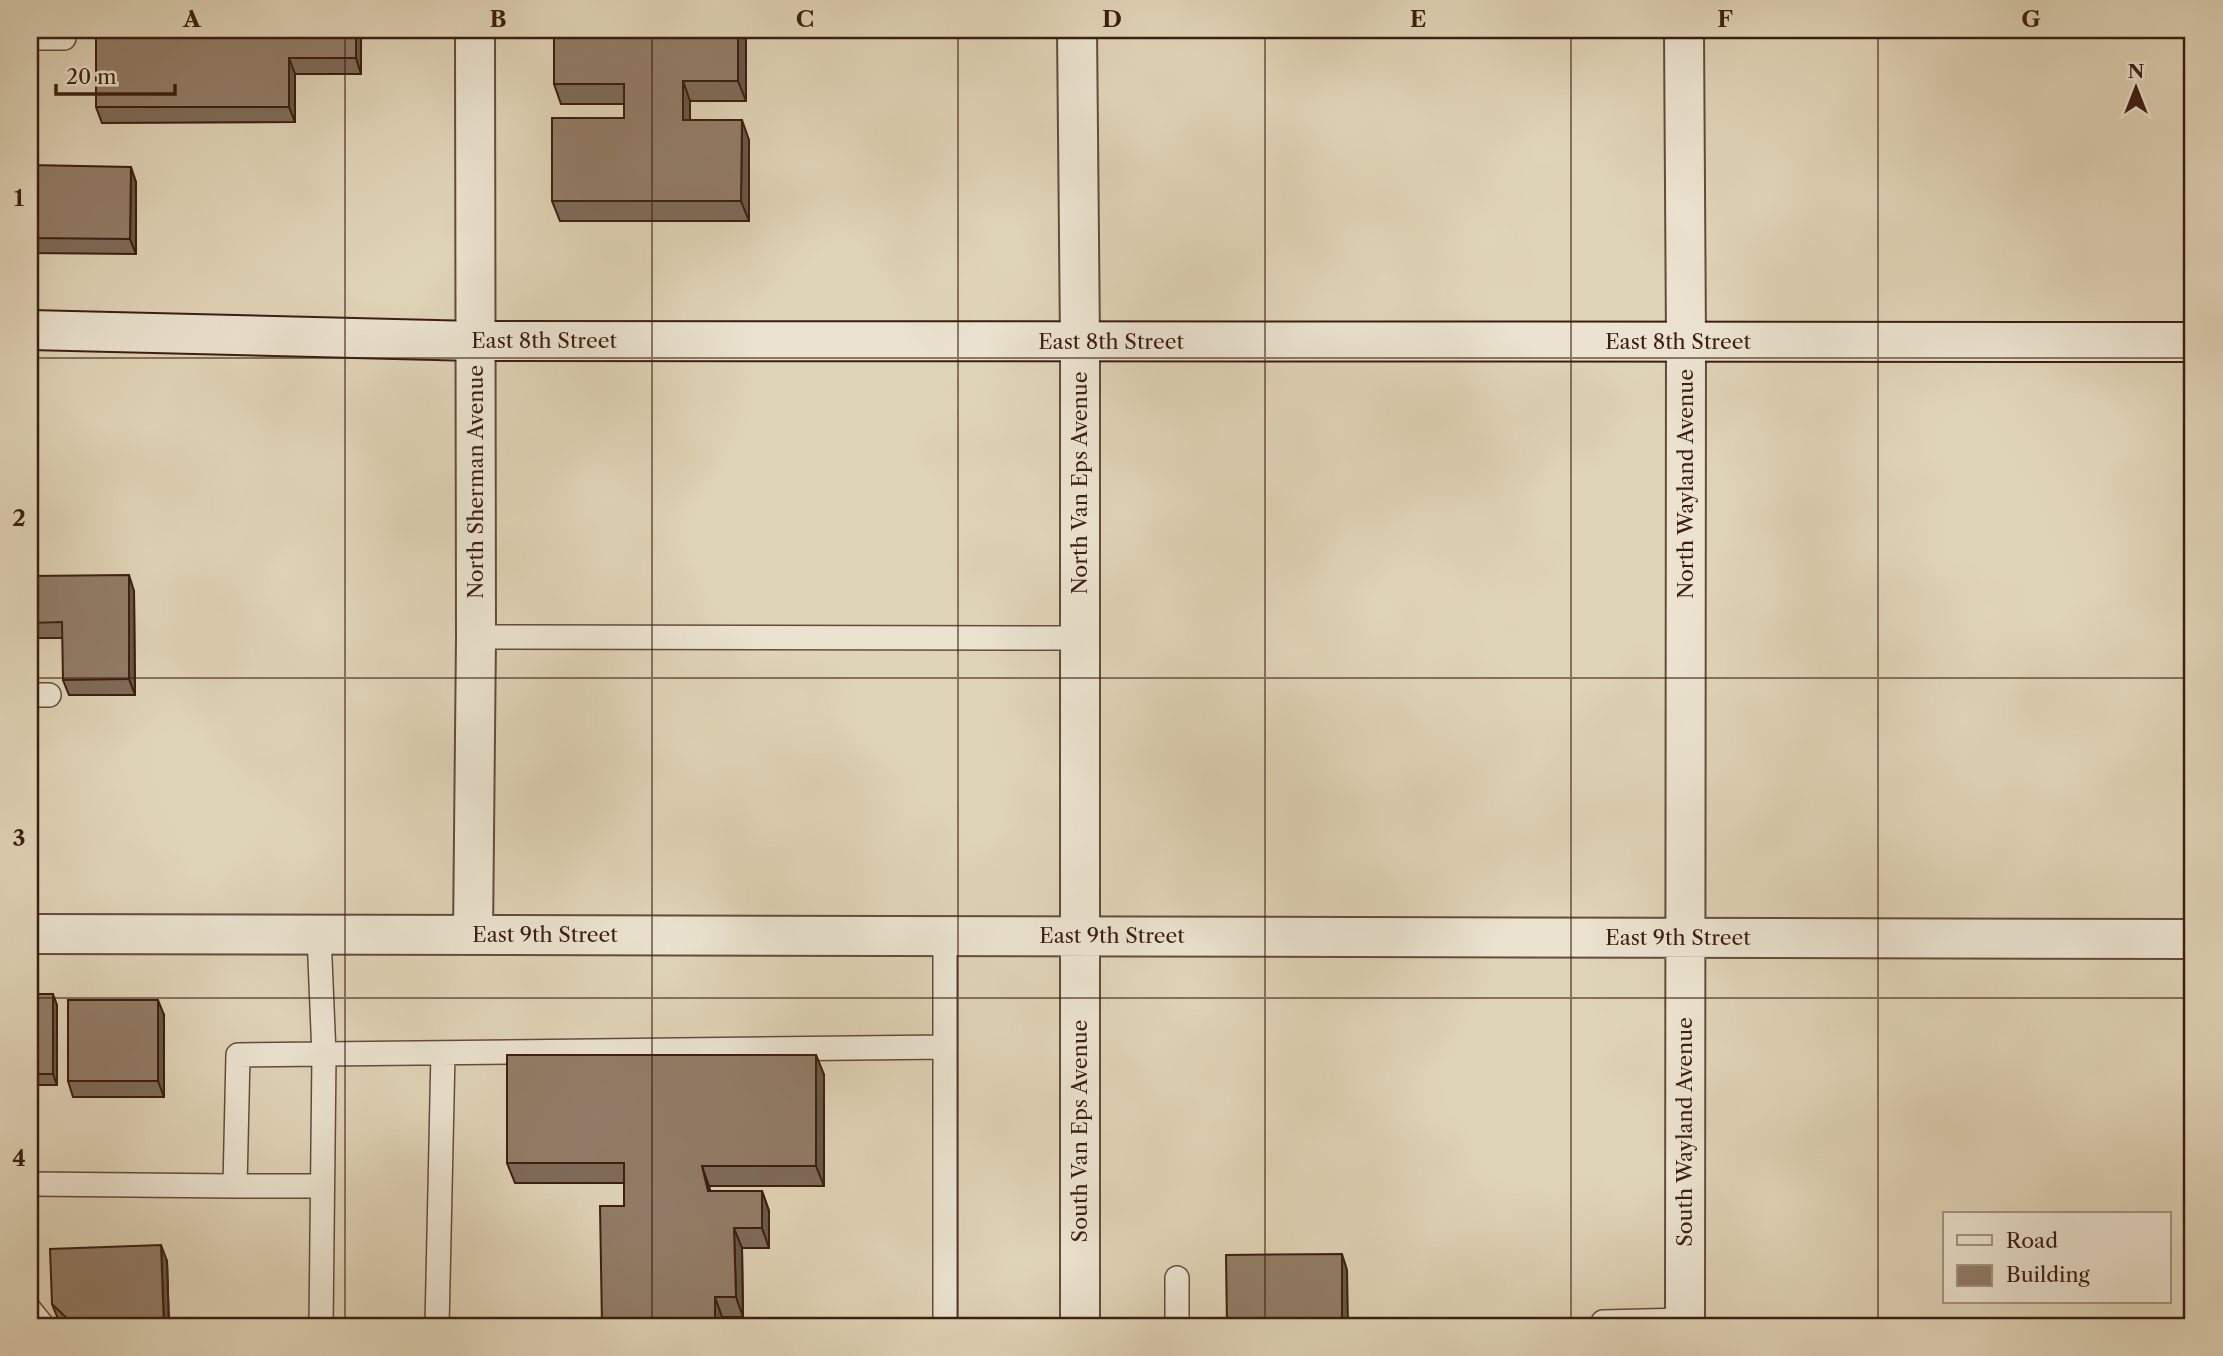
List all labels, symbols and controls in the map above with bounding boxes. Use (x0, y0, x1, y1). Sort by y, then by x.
text: A (182, 5, 202, 33)
text: B (489, 5, 507, 33)
text: C (796, 5, 814, 33)
text: D (1102, 5, 1122, 33)
text: E (1410, 5, 1426, 33)
text: F (1717, 5, 1733, 33)
text: G (2021, 5, 2041, 33)
scale bar (56, 52, 175, 96)
north arrow (2100, 52, 2170, 122)
text: N (2128, 60, 2144, 83)
text: 20 m (66, 64, 117, 89)
text: 1 (14, 184, 25, 212)
street label: East 8th Street (471, 328, 617, 353)
street label: East 8th Street (1038, 329, 1184, 354)
street label: East 8th Street (1605, 329, 1751, 354)
street label: North Sherman Avenue (463, 365, 488, 599)
street label: North Wayland Avenue (1673, 369, 1698, 599)
street label: North Van Eps Avenue (1067, 372, 1092, 594)
text: 2 (12, 504, 26, 532)
text: 3 (13, 824, 26, 852)
street label: East 9th Street (472, 922, 618, 947)
street label: East 9th Street (1039, 923, 1185, 948)
street label: East 9th Street (1605, 925, 1751, 950)
street label: South Wayland Avenue (1672, 1017, 1697, 1247)
street label: South Van Eps Avenue (1067, 1020, 1092, 1242)
text: 4 (12, 1144, 26, 1172)
legend (1943, 1212, 2170, 1304)
text: Road (2006, 1228, 2058, 1253)
text: Building (2006, 1262, 2091, 1287)

